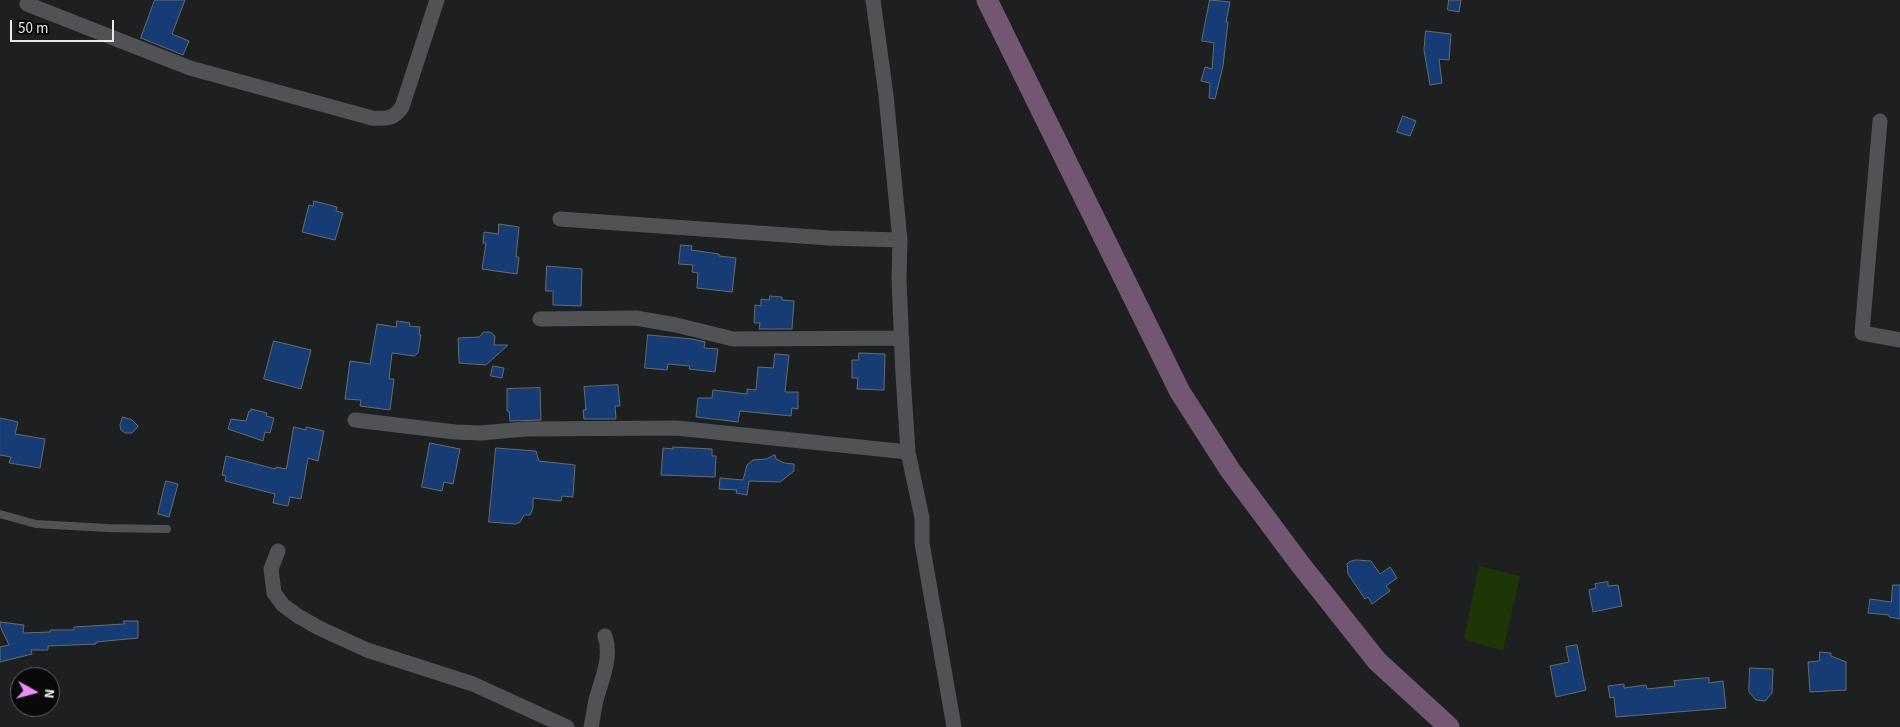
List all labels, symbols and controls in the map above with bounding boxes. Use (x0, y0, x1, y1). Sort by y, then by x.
scale bar (12, 10, 116, 42)
text: 50 m (18, 18, 48, 39)
north arrow (10, 667, 60, 717)
text: N (38, 688, 59, 700)

